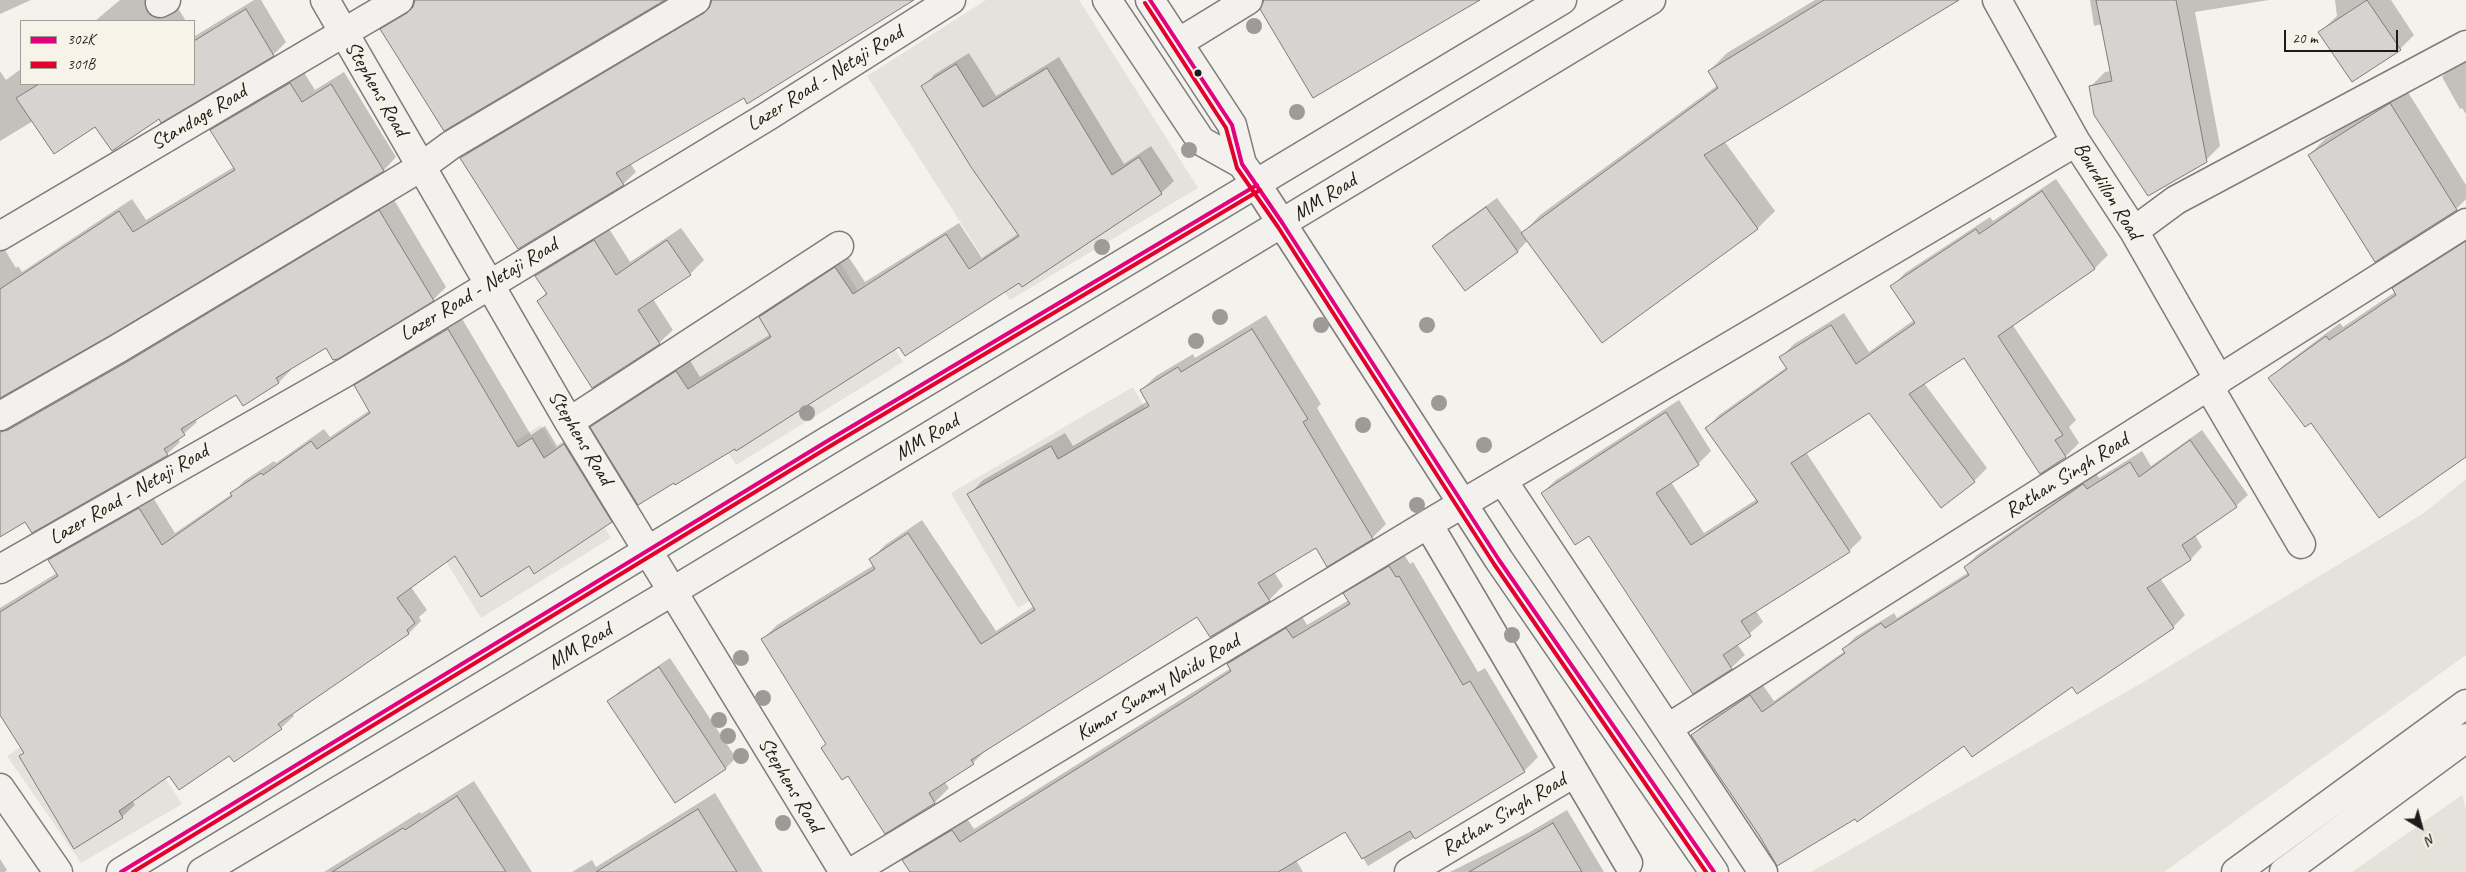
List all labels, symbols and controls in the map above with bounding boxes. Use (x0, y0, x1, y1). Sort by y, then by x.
legend (20, 20, 195, 85)
scale bar (2286, 20, 2400, 52)
street label: Lazer Road - Netaji Road (742, 21, 908, 137)
text: 20 m (2292, 29, 2318, 48)
text: 302K (67, 30, 95, 49)
street label: Stephens Road (339, 37, 413, 141)
text: 301B (67, 55, 95, 74)
unlabelled marker (1193, 68, 1203, 78)
street label: Standage Road (146, 80, 252, 156)
street label: Bourdillon Road (2067, 138, 2147, 244)
street label: MM Road (1288, 169, 1362, 227)
street label: Lazer Road - Netaji Road (395, 233, 563, 347)
street label: Stephens Road (542, 386, 618, 490)
street label: MM Road (890, 409, 964, 467)
street label: Rathan Singh Road (2001, 428, 2133, 524)
street label: Lazer Road - Netaji Road (45, 439, 213, 551)
street label: MM Road (543, 618, 617, 676)
street label: Kumar Swamy Naidu Road (1072, 629, 1244, 747)
street label: Stephens Road (752, 733, 828, 837)
street label: Rathan Singh Road (1437, 768, 1571, 862)
north arrow (2396, 802, 2446, 852)
text: N (2422, 830, 2439, 849)

